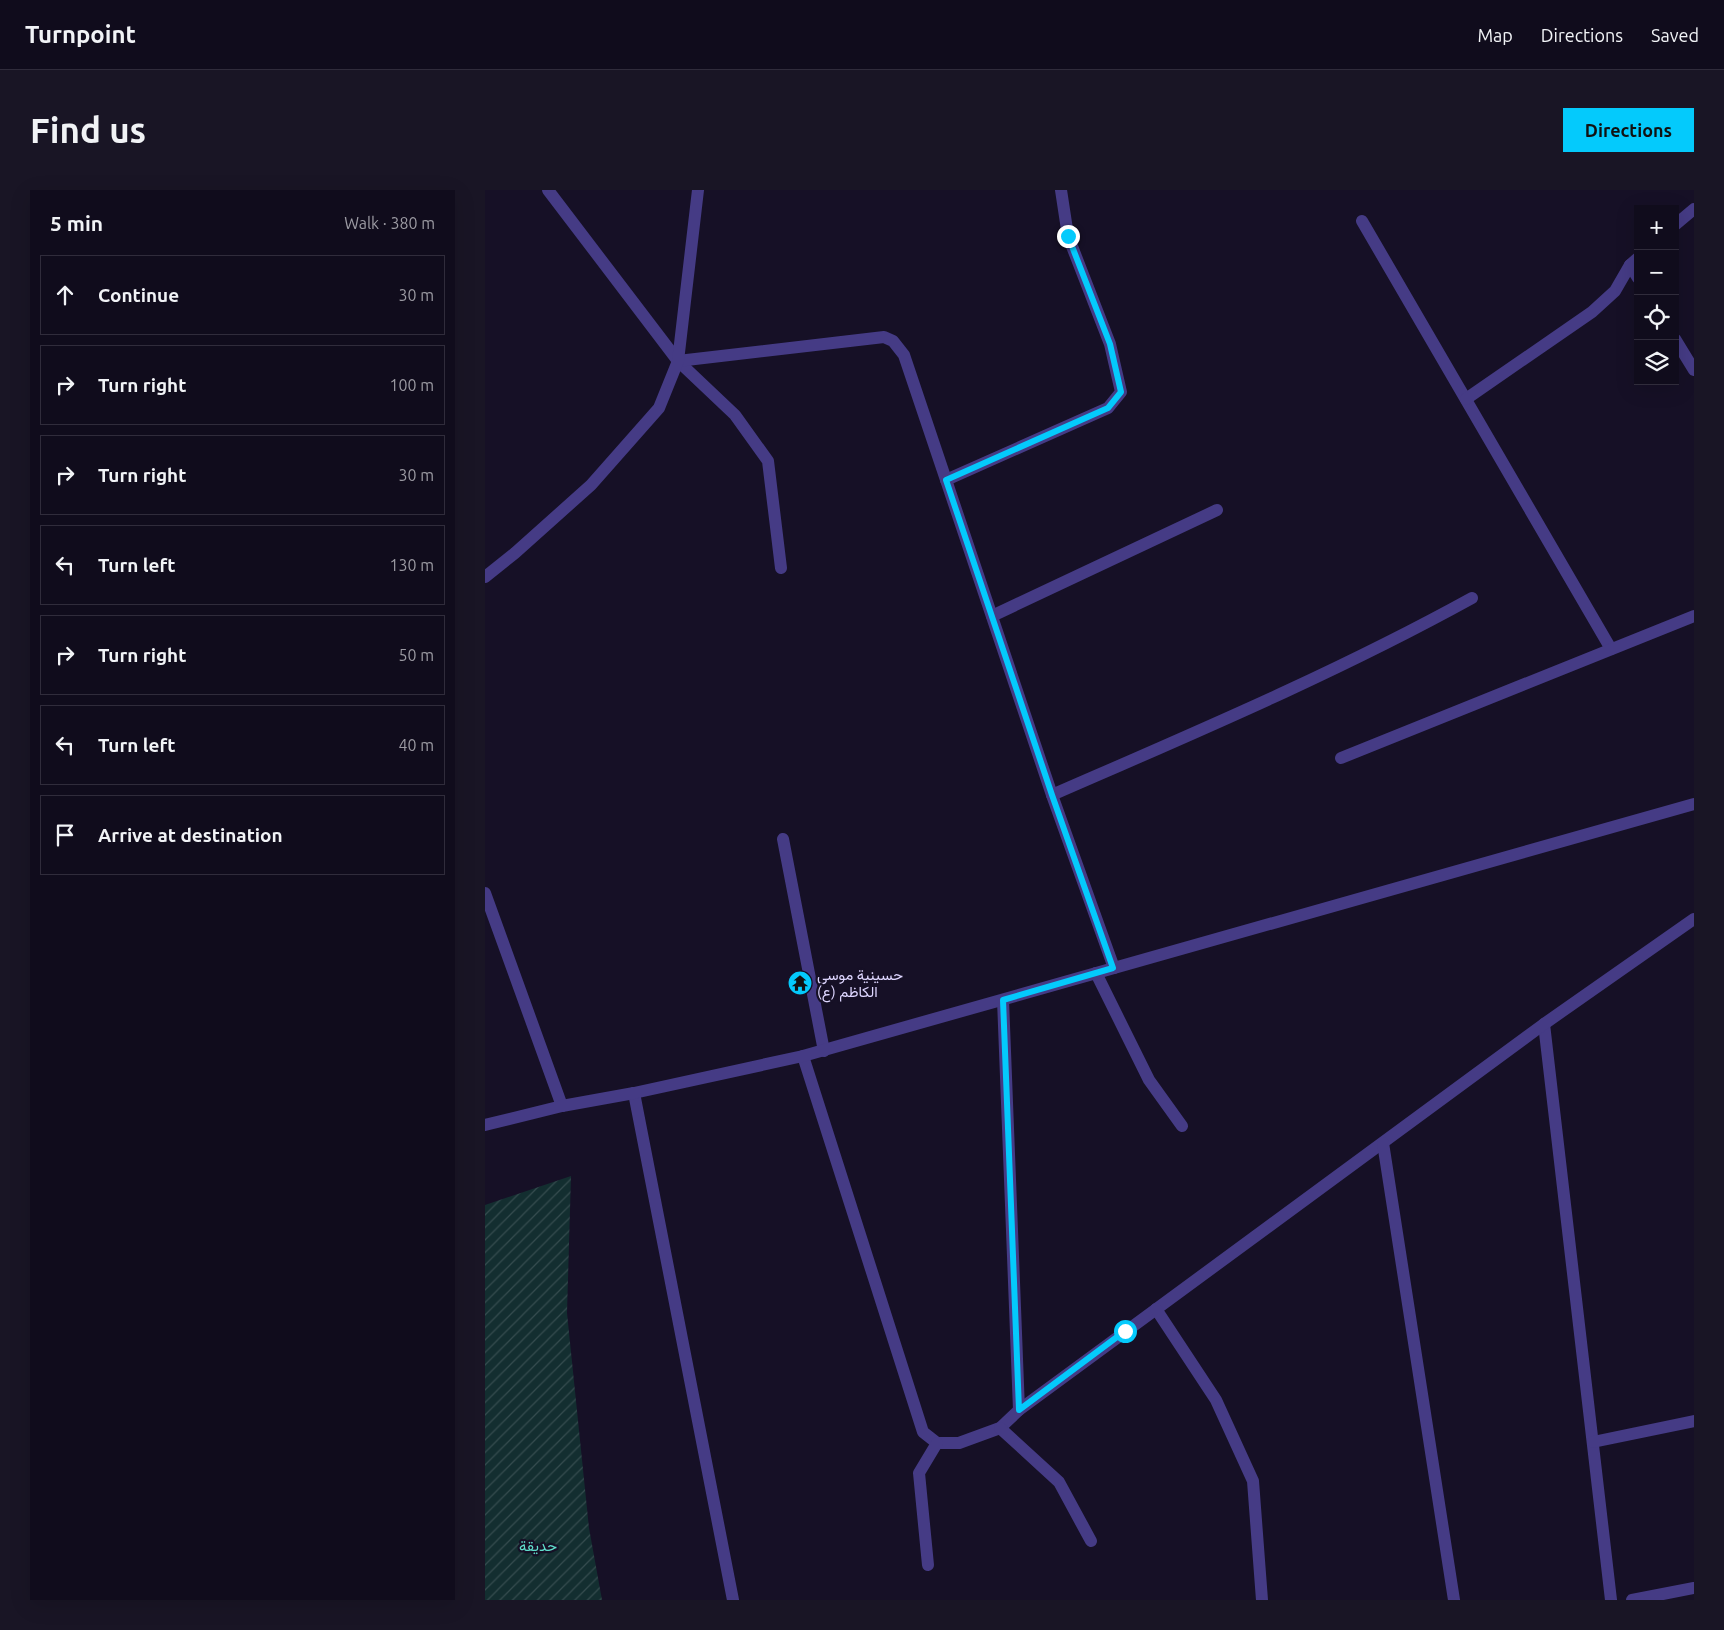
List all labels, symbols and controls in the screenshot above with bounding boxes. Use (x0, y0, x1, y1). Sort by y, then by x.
text: Turnpoint (25, 21, 136, 48)
text: Map (1477, 25, 1513, 45)
text: Directions (1541, 25, 1623, 45)
text: Saved (1651, 25, 1699, 45)
button: Directions (1563, 108, 1694, 152)
text: Find us (30, 110, 146, 150)
map controls (1634, 205, 1679, 385)
button: + (1634, 205, 1679, 250)
text: 5 min (50, 211, 103, 235)
text: Walk · 380 m (344, 214, 435, 232)
route end (1057, 225, 1080, 248)
button: − (1634, 250, 1679, 295)
icon: ahead (51, 281, 79, 309)
text: Continue (98, 284, 179, 306)
text: 30 m (398, 286, 434, 304)
button: locate (1634, 295, 1679, 340)
button: layers (1634, 340, 1679, 385)
icon: right (51, 371, 79, 399)
text: Turn right (98, 374, 186, 396)
text: 100 m (389, 376, 434, 394)
icon: right (51, 461, 79, 489)
text: Turn right (98, 464, 186, 486)
text: 30 m (398, 466, 434, 484)
icon: left (51, 551, 79, 579)
text: Turn left (98, 554, 176, 576)
text: 130 m (389, 556, 434, 574)
icon: right (51, 641, 79, 669)
text: Turn right (98, 644, 186, 666)
text: 50 m (398, 646, 434, 664)
icon: left (51, 731, 79, 759)
text: Turn left (98, 734, 176, 756)
text: 40 m (398, 736, 434, 754)
icon: arrive (51, 821, 79, 849)
text: Arrive at destination (98, 824, 283, 846)
place label: حسينية موسى الكاظم (ع) (817, 966, 903, 1003)
temple icon: حسينية موسى الكاظم (ع) (787, 970, 813, 996)
route start (1114, 1320, 1137, 1343)
park label: حديقة (519, 1537, 557, 1555)

